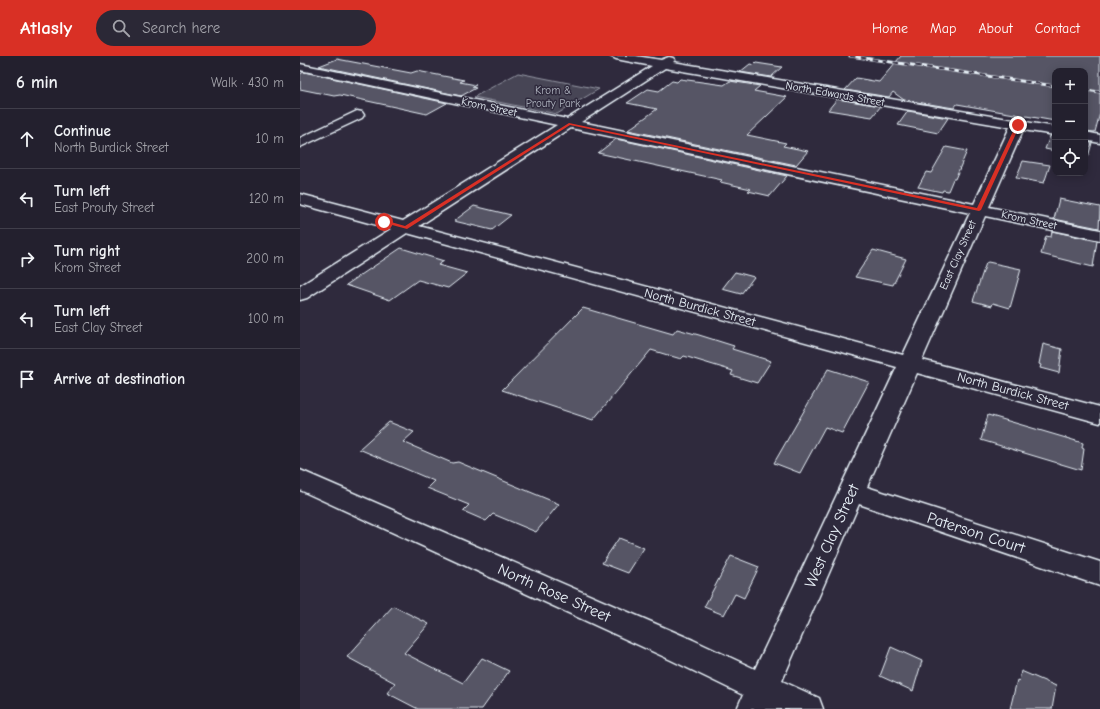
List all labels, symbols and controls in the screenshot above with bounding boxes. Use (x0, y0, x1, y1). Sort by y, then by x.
search box (96, 10, 376, 46)
text: Atlasly (20, 17, 72, 39)
icon: search (110, 17, 132, 39)
text: Search here (142, 19, 220, 37)
text: Home (872, 20, 908, 37)
text: Map (930, 20, 956, 37)
text: About (978, 20, 1013, 37)
text: Contact (1035, 20, 1080, 37)
map controls (1052, 68, 1088, 176)
button: + (1052, 68, 1088, 104)
text: 6 min (16, 73, 58, 92)
text: Walk · 430 m (211, 75, 284, 90)
street label: North Edwards Street (784, 79, 886, 109)
park label: Krom & Prouty Park (526, 84, 581, 110)
street label: Krom Street (460, 95, 519, 119)
button: − (1052, 104, 1088, 140)
route end (1009, 116, 1027, 134)
text: Continue (54, 122, 111, 140)
icon: ahead (16, 128, 38, 150)
text: 10 m (256, 131, 284, 146)
text: North Burdick Street (54, 140, 168, 155)
button: locate (1052, 140, 1088, 176)
text: Turn left (54, 182, 110, 200)
icon: left (16, 188, 38, 210)
text: 120 m (249, 191, 284, 206)
text: East Prouty Street (54, 200, 154, 215)
street label: Krom Street (1000, 208, 1059, 232)
route start (375, 213, 393, 231)
street label: East Clay Street (937, 217, 979, 292)
text: Turn right (54, 242, 120, 260)
icon: right (16, 248, 38, 270)
text: 200 m (246, 251, 284, 266)
text: Krom Street (54, 260, 121, 275)
street label: North Burdick Street (643, 285, 758, 329)
text: Turn left (54, 302, 110, 320)
icon: left (16, 308, 38, 330)
text: 100 m (248, 311, 284, 326)
text: East Clay Street (54, 320, 142, 335)
icon: arrive (16, 368, 38, 390)
street label: North Burdick Street (956, 369, 1071, 413)
text: Arrive at destination (54, 370, 185, 388)
street label: West Clay Street (801, 481, 863, 591)
street label: Paterson Court (925, 509, 1028, 557)
street label: North Rose Street (495, 560, 614, 626)

